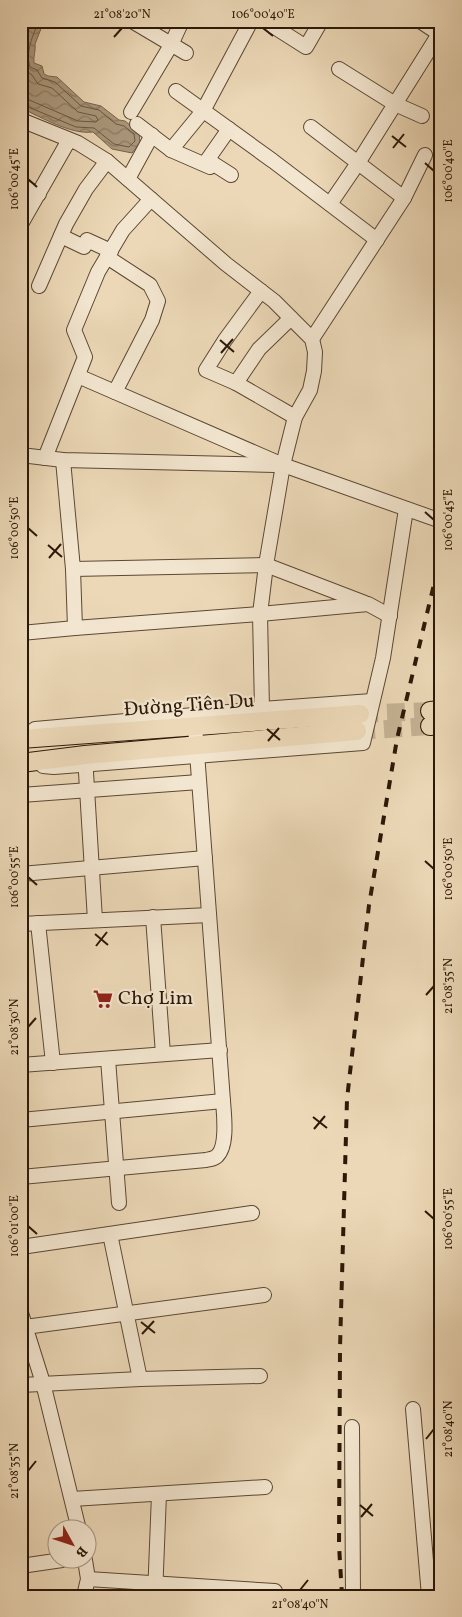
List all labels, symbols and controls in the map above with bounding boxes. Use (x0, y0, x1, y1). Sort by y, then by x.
text: 21°08'20"N (93, 7, 151, 23)
text: 106°00'40"E (231, 7, 295, 23)
text: 106°00'40"E (441, 139, 457, 203)
text: 106°00'45"E (7, 148, 23, 210)
text: 106°00'45"E (441, 489, 457, 551)
text: 106°00'50"E (7, 497, 23, 559)
street label: Đường Tiên Du (123, 687, 255, 725)
text: 106°00'50"E (441, 838, 457, 900)
text: 106°00'55"E (7, 846, 23, 908)
text: 21°08'35"N (441, 958, 457, 1014)
place label: Chợ Lim (118, 985, 193, 1013)
supermarket icon: Chợ Lim (92, 988, 114, 1010)
text: 21°08'30"N (7, 998, 23, 1055)
text: 106°00'55"E (441, 1188, 457, 1250)
text: 106°01'00"E (7, 1195, 23, 1257)
text: 21°08'40"N (441, 1400, 457, 1458)
text: 21°08'35"N (7, 1443, 23, 1499)
north arrow (48, 1520, 98, 1570)
text: B (71, 1542, 91, 1561)
text: 21°08'40"N (272, 1597, 329, 1613)

